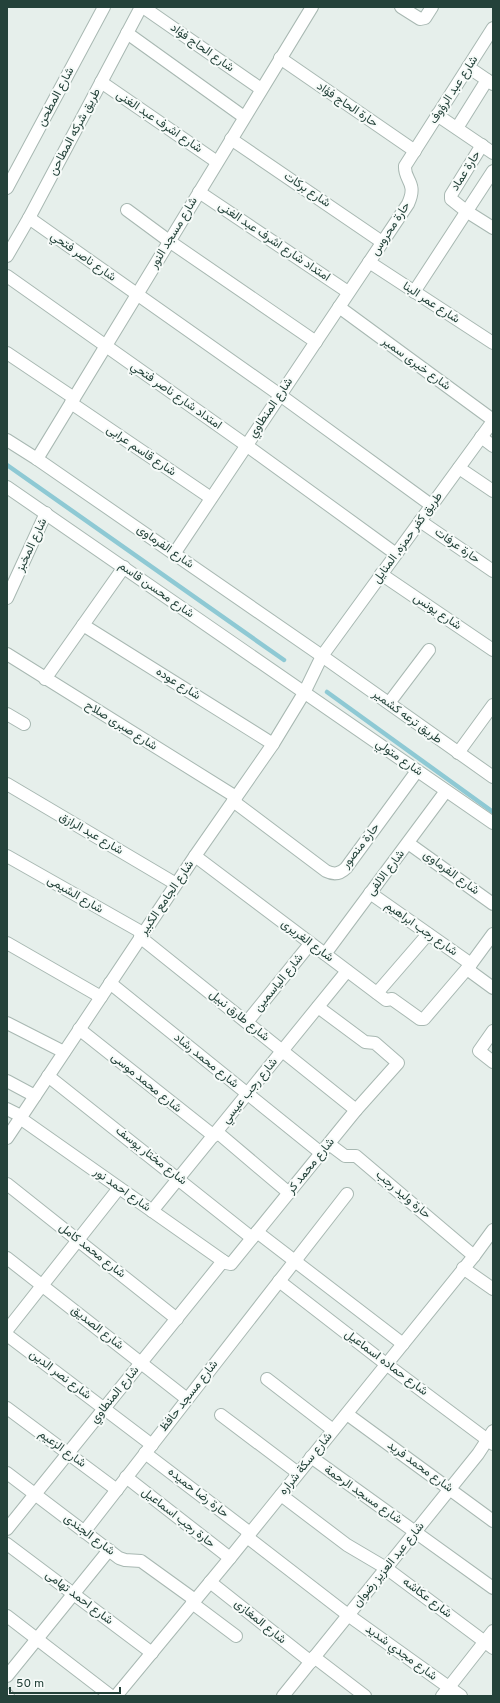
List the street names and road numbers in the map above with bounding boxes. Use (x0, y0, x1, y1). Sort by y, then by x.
street label: شارع الحاج فؤاد (167, 20, 237, 76)
street label: شارع عبد الرؤوف (426, 53, 482, 127)
street label: شارع المطحن (34, 65, 78, 129)
street label: حارة الحاج فؤاد (313, 79, 381, 131)
street label: طريق شركه المطاحن (45, 85, 105, 178)
street label: شارع اشرف عبد الغنى (113, 87, 205, 157)
street label: حارة عماد (447, 148, 485, 194)
street label: شارع بركات (281, 169, 333, 211)
street label: شارع مسجد النور (146, 194, 202, 273)
street label: امتداد شارع اشرف عبد الغنى (215, 198, 333, 286)
street label: حارة محروس (368, 199, 414, 259)
street label: شارع ناصر فتحي (46, 228, 119, 286)
street label: شارع عمر البنا (399, 279, 463, 327)
street label: شارع خيرى سمير (378, 333, 454, 394)
street label: امتداد شارع ناصر فتحي (127, 358, 225, 434)
street label: شارع المنطاوي (245, 375, 298, 442)
street label: شارع قاسم عرابى (103, 422, 179, 480)
street label: طريق كفر حمزه, المنايل (369, 489, 447, 587)
street label: شارع المخبز (12, 516, 51, 575)
street label: شارع الفرماوى (133, 521, 197, 573)
street label: حارة عرفات (431, 525, 483, 567)
street label: شارع محسن قاسم (115, 558, 197, 622)
street label: شارع يونس (410, 590, 464, 634)
street label: شارع عوده (153, 664, 203, 704)
street label: طريق ترعه كشمير (368, 686, 445, 748)
street label: شارع صبرى صلاح (82, 697, 160, 755)
street label: شارع متولي (372, 736, 426, 781)
street label: شارع عبد الرازق (56, 809, 126, 859)
street label: حارة منصور (338, 820, 384, 873)
street label: شارع الالفى (363, 847, 409, 899)
street label: شارع الفرماوى (420, 847, 482, 899)
street label: شارع الجامع الكبير (136, 858, 198, 939)
street label: شارع الشيمى (44, 872, 106, 918)
street label: شارع رجب ابراهيم (381, 898, 461, 960)
street label: شارع الغريرى (277, 916, 337, 966)
street label: شارع الياسمين (251, 951, 307, 1015)
street label: شارع طارق نبيل (206, 987, 272, 1045)
street label: شارع محمد رشاد (170, 1030, 242, 1092)
street label: شارع محمد موسى (107, 1050, 185, 1116)
street label: شارع رجب عيسي (218, 1055, 282, 1128)
street label: شارع مختار يوسف (112, 1123, 190, 1189)
street label: شارع محمد كر (283, 1135, 338, 1198)
street label: شارع احمد نور (89, 1164, 154, 1216)
street label: حارة وليد رجب (372, 1167, 434, 1223)
street label: شارع محمد كامل (55, 1220, 129, 1282)
street label: شارع الصديق (67, 1302, 127, 1354)
street label: شارع حماده اسماعيل (341, 1326, 431, 1400)
street label: شارع نصر الدين (26, 1346, 94, 1404)
street label: شارع مسجد حافظ (156, 1357, 222, 1435)
street label: شارع المنطاوي (87, 1363, 144, 1428)
street label: شارع الزعيم (35, 1426, 89, 1472)
street label: شارع سكة شراره (276, 1429, 336, 1499)
street label: شارع محمد فريد (384, 1438, 456, 1496)
street label: شارع مسجد الرحمة (321, 1462, 405, 1528)
street label: حارة رضا حميده (164, 1464, 232, 1522)
street label: حارة رجب اسماعيل (138, 1484, 218, 1552)
street label: شارع الجندى (60, 1510, 118, 1560)
street label: شارع عبد العزيز رضوان (350, 1519, 428, 1611)
street label: شارع احمد تهامى (42, 1567, 116, 1629)
street label: شارع عكاشه (399, 1574, 455, 1622)
street label: شارع المغازى (231, 1596, 289, 1648)
street label: شارع مجدي شديد (361, 1621, 440, 1685)

